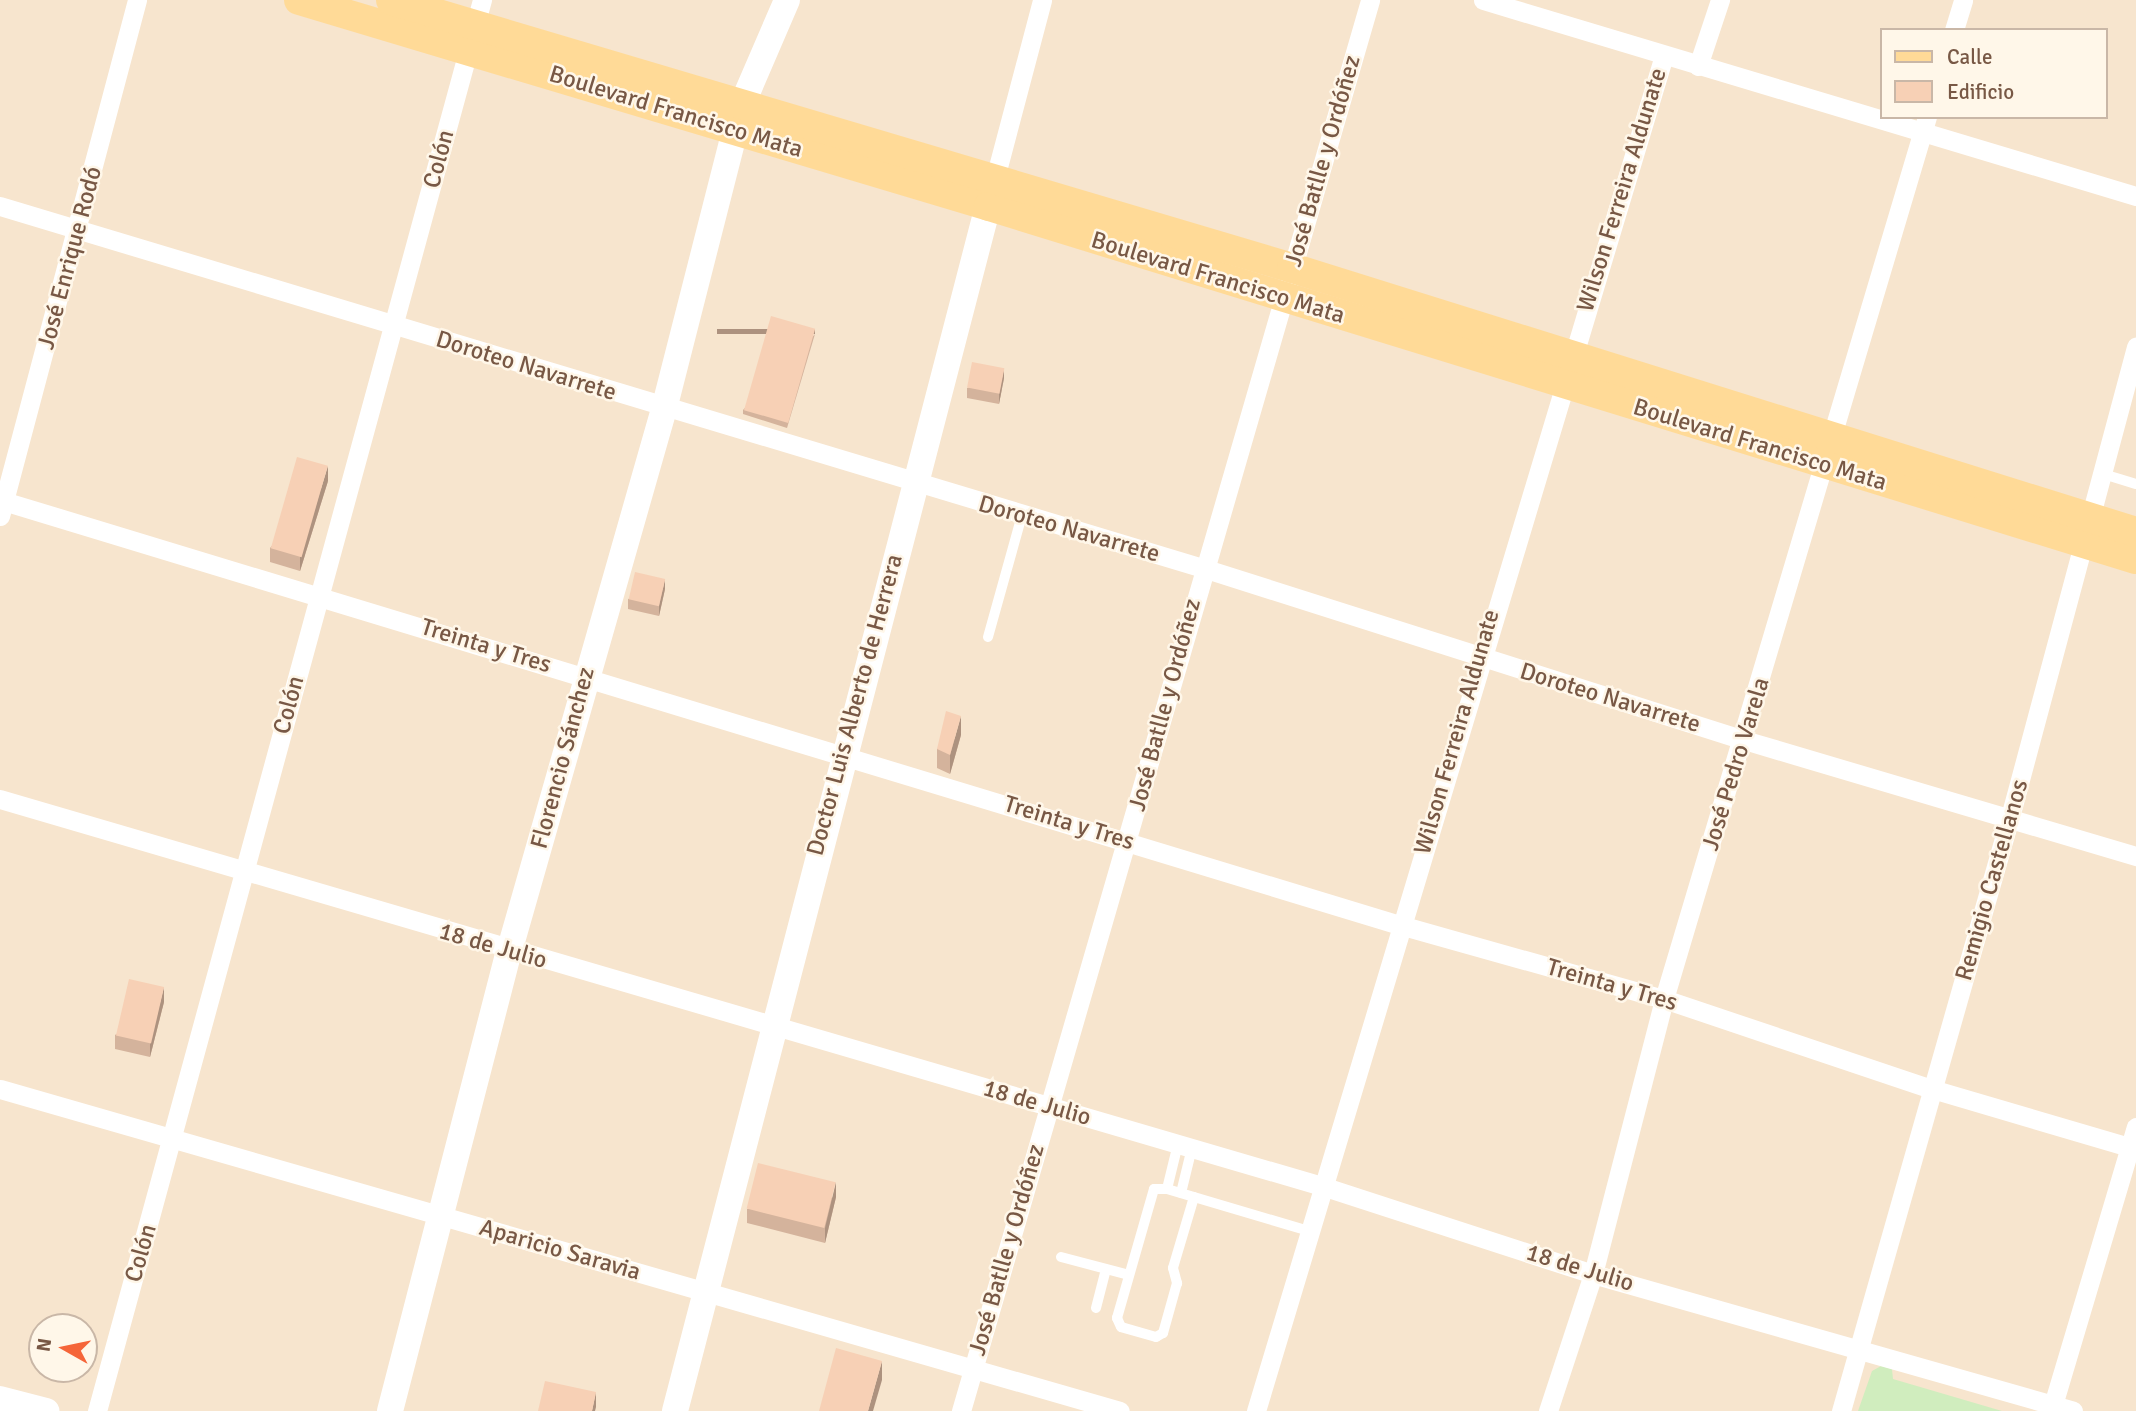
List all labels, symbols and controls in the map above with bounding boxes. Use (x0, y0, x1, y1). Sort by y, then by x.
legend (1881, 28, 2108, 119)
text: Calle (1947, 44, 1993, 70)
street label: José Batlle y Ordóñez (1279, 52, 1367, 270)
street label: Boulevard Francisco Mata (546, 60, 806, 164)
street label: Wilson Ferreira Aldunate (1571, 65, 1673, 315)
text: Edificio (1947, 79, 2014, 105)
street label: Colón (417, 127, 461, 191)
street label: José Enrique Rodó (32, 163, 108, 353)
street label: Boulevard Francisco Mata (1088, 226, 1348, 330)
street label: Doroteo Navarrete (432, 325, 620, 407)
street label: Boulevard Francisco Mata (1630, 393, 1890, 497)
street label: Doroteo Navarrete (975, 489, 1163, 569)
street label: Doctor Luis Alberto de Herrera (801, 551, 909, 859)
street label: José Batlle y Ordóñez (1123, 596, 1207, 814)
street label: Wilson Ferreira Aldunate (1408, 606, 1506, 858)
street label: Treinta y Tres (417, 613, 555, 679)
street label: Doroteo Navarrete (1516, 657, 1704, 739)
street label: Florencio Sánchez (525, 664, 601, 852)
street label: Colón (267, 673, 311, 737)
street label: José Pedro Varela (1696, 674, 1776, 854)
street label: Remigio Castellanos (1950, 776, 2034, 984)
street label: Treinta y Tres (1000, 790, 1138, 856)
street label: 18 de Julio (436, 917, 550, 975)
street label: Treinta y Tres (1543, 953, 1681, 1017)
street label: 18 de Julio (980, 1074, 1094, 1132)
street label: José Batlle y Ordóñez (963, 1141, 1051, 1359)
street label: Aparicio Saravia (476, 1213, 644, 1287)
street label: Colón (119, 1221, 163, 1285)
street label: 18 de Julio (1523, 1238, 1637, 1298)
north arrow (28, 1313, 98, 1383)
text: N (31, 1337, 57, 1353)

